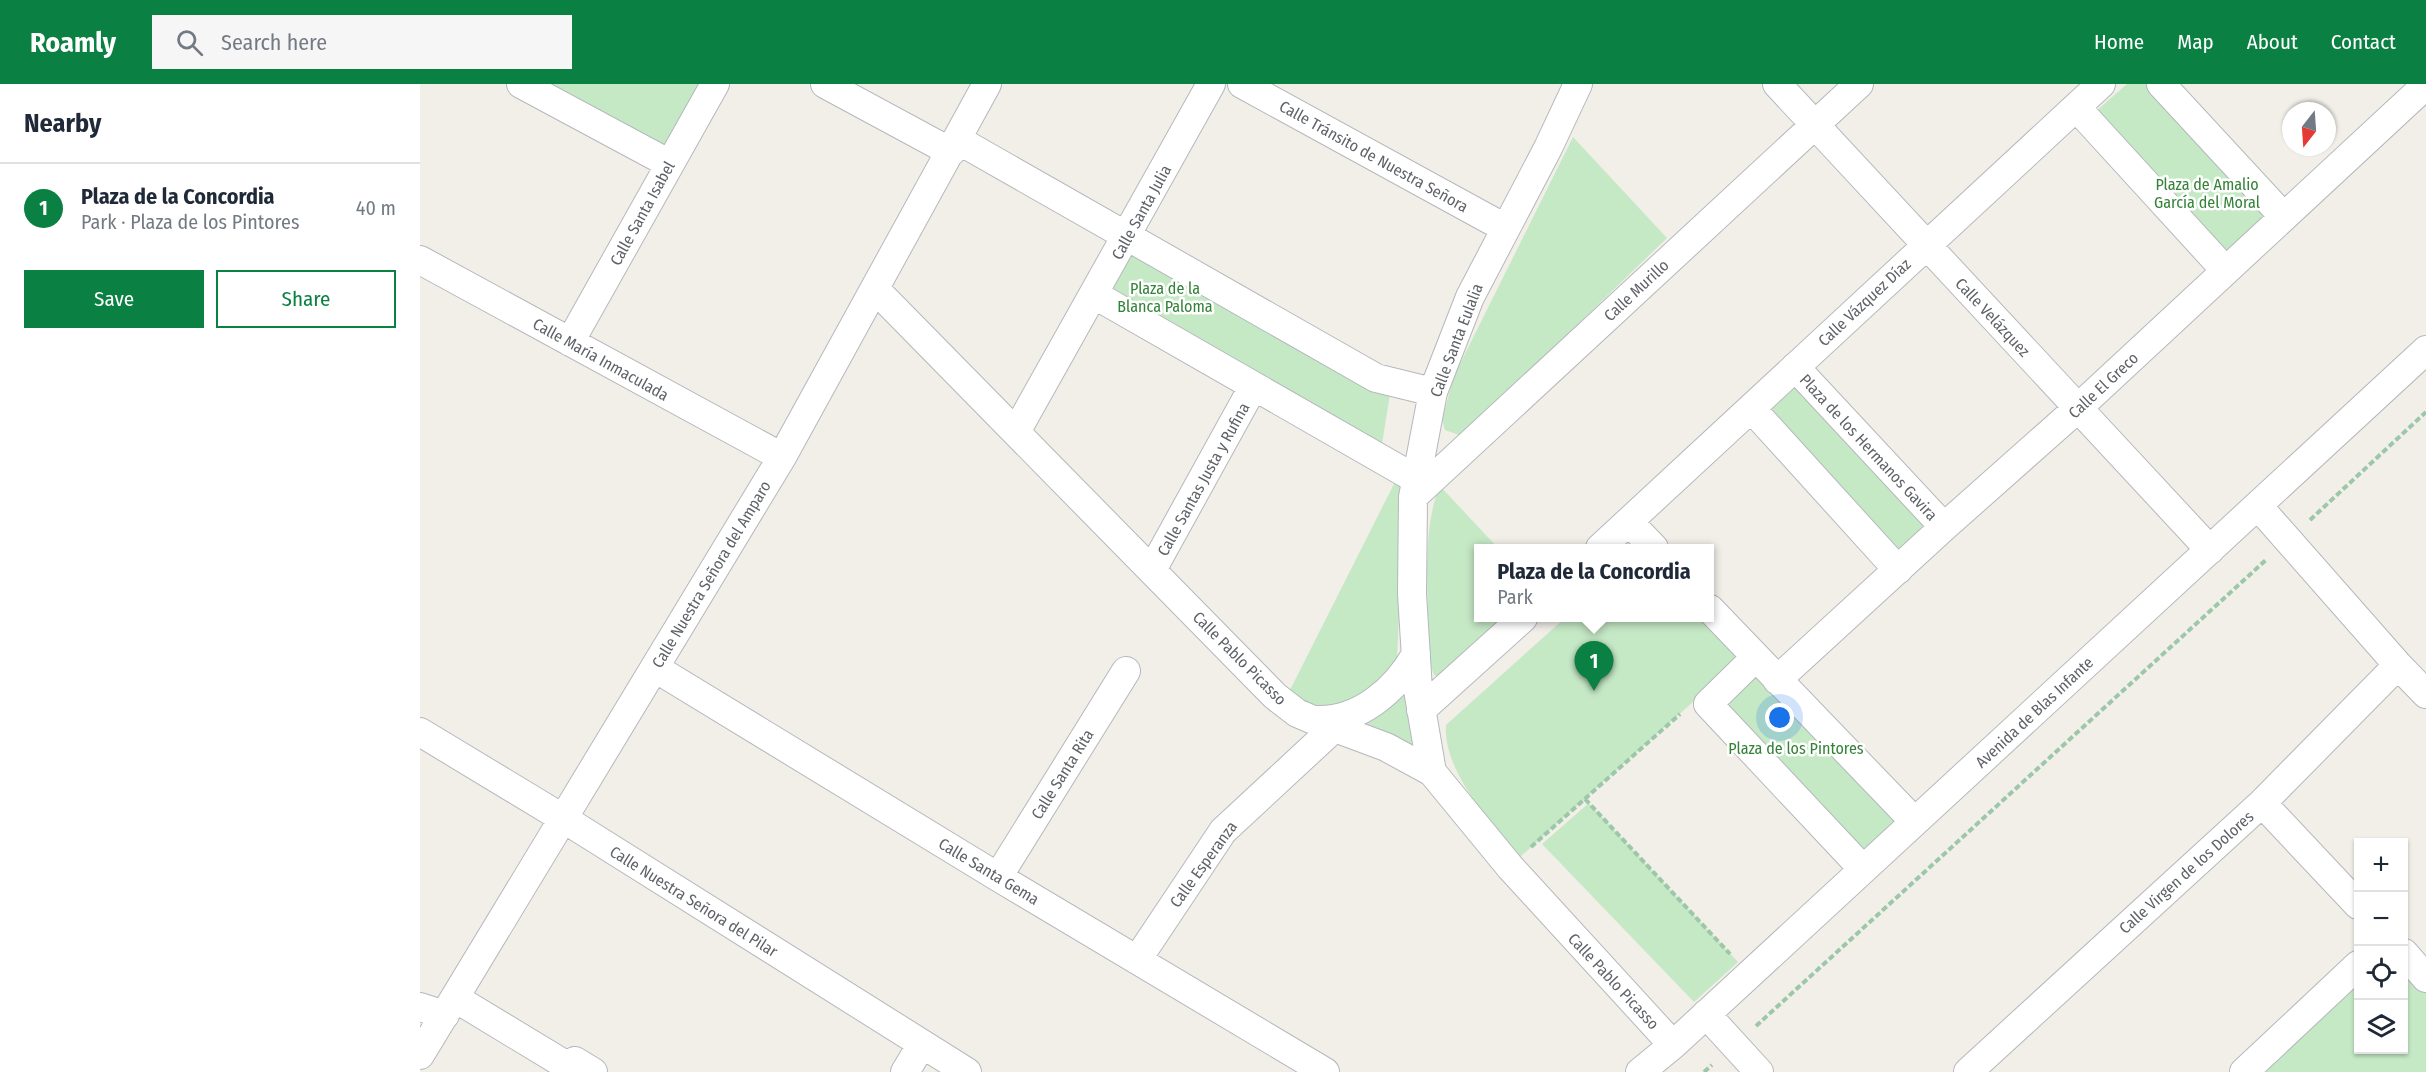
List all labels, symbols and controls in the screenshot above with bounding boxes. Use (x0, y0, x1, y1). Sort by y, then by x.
search box (152, 15, 572, 69)
text: Roamly (30, 26, 116, 59)
icon: search (173, 26, 206, 59)
text: Search here (221, 29, 327, 56)
text: Home (2094, 29, 2144, 55)
text: Map (2177, 29, 2214, 55)
text: About (2247, 29, 2298, 55)
text: Contact (2331, 29, 2396, 55)
street label: Calle Tránsito de Nuestra Señora (1276, 97, 1471, 216)
north arrow (2282, 102, 2336, 156)
text: Nearby (24, 108, 101, 139)
street label: Calle Santa Isabel (606, 158, 679, 269)
street label: Calle Santa Julia (1108, 161, 1175, 263)
park label: Plaza de Amalio García del Moral (2154, 175, 2260, 212)
text: Plaza de la Concordia (81, 183, 275, 210)
text: 1 (39, 196, 48, 220)
text: 40 m (356, 196, 396, 220)
text: Park · Plaza de los Pintores (81, 210, 299, 234)
street label: Calle Vázquez Díaz (1814, 255, 1915, 350)
street label: Calle Murillo (1600, 256, 1673, 325)
button: Save (24, 270, 204, 328)
button: Share (216, 270, 396, 328)
street label: Calle Velázquez (1951, 274, 2034, 361)
park label: Plaza de la Blanca Paloma (1117, 279, 1213, 316)
street label: Calle Santa Eulalia (1426, 281, 1487, 400)
street label: Calle María Inmaculada (530, 314, 672, 405)
street label: Calle El Greco (2065, 348, 2142, 422)
street label: Plaza de los Hermanos Gavira (1796, 370, 1941, 524)
street label: Calle Santas Justa y Rufina (1153, 399, 1254, 559)
street label: Calle Nuestra Señora del Amparo (648, 477, 775, 671)
popup (1474, 544, 1714, 622)
text: Plaza de la Concordia (1497, 558, 1691, 585)
text: Park (1497, 585, 1533, 609)
street label: Calle Pablo Picasso (1189, 608, 1290, 709)
pin: 1 (1574, 642, 1614, 691)
street label: Avenida de Blas Infante (1972, 653, 2097, 772)
your location (1765, 703, 1794, 732)
street label: Calle Santa Rita (1027, 726, 1098, 823)
park label: Plaza de los Pintores (1728, 739, 1864, 758)
street label: Calle Virgen de los Dolores (2115, 807, 2258, 938)
street label: Calle Esperanza (1166, 817, 1241, 911)
street label: Calle Santa Gema (935, 834, 1043, 909)
map controls (2354, 838, 2408, 1054)
button: + (2354, 838, 2408, 892)
street label: Calle Nuestra Señora del Pilar (606, 842, 781, 961)
button: − (2354, 892, 2408, 946)
street label: Calle Pablo Picasso (1564, 929, 1663, 1033)
button: locate (2354, 946, 2408, 1000)
button: layers (2354, 1000, 2408, 1054)

